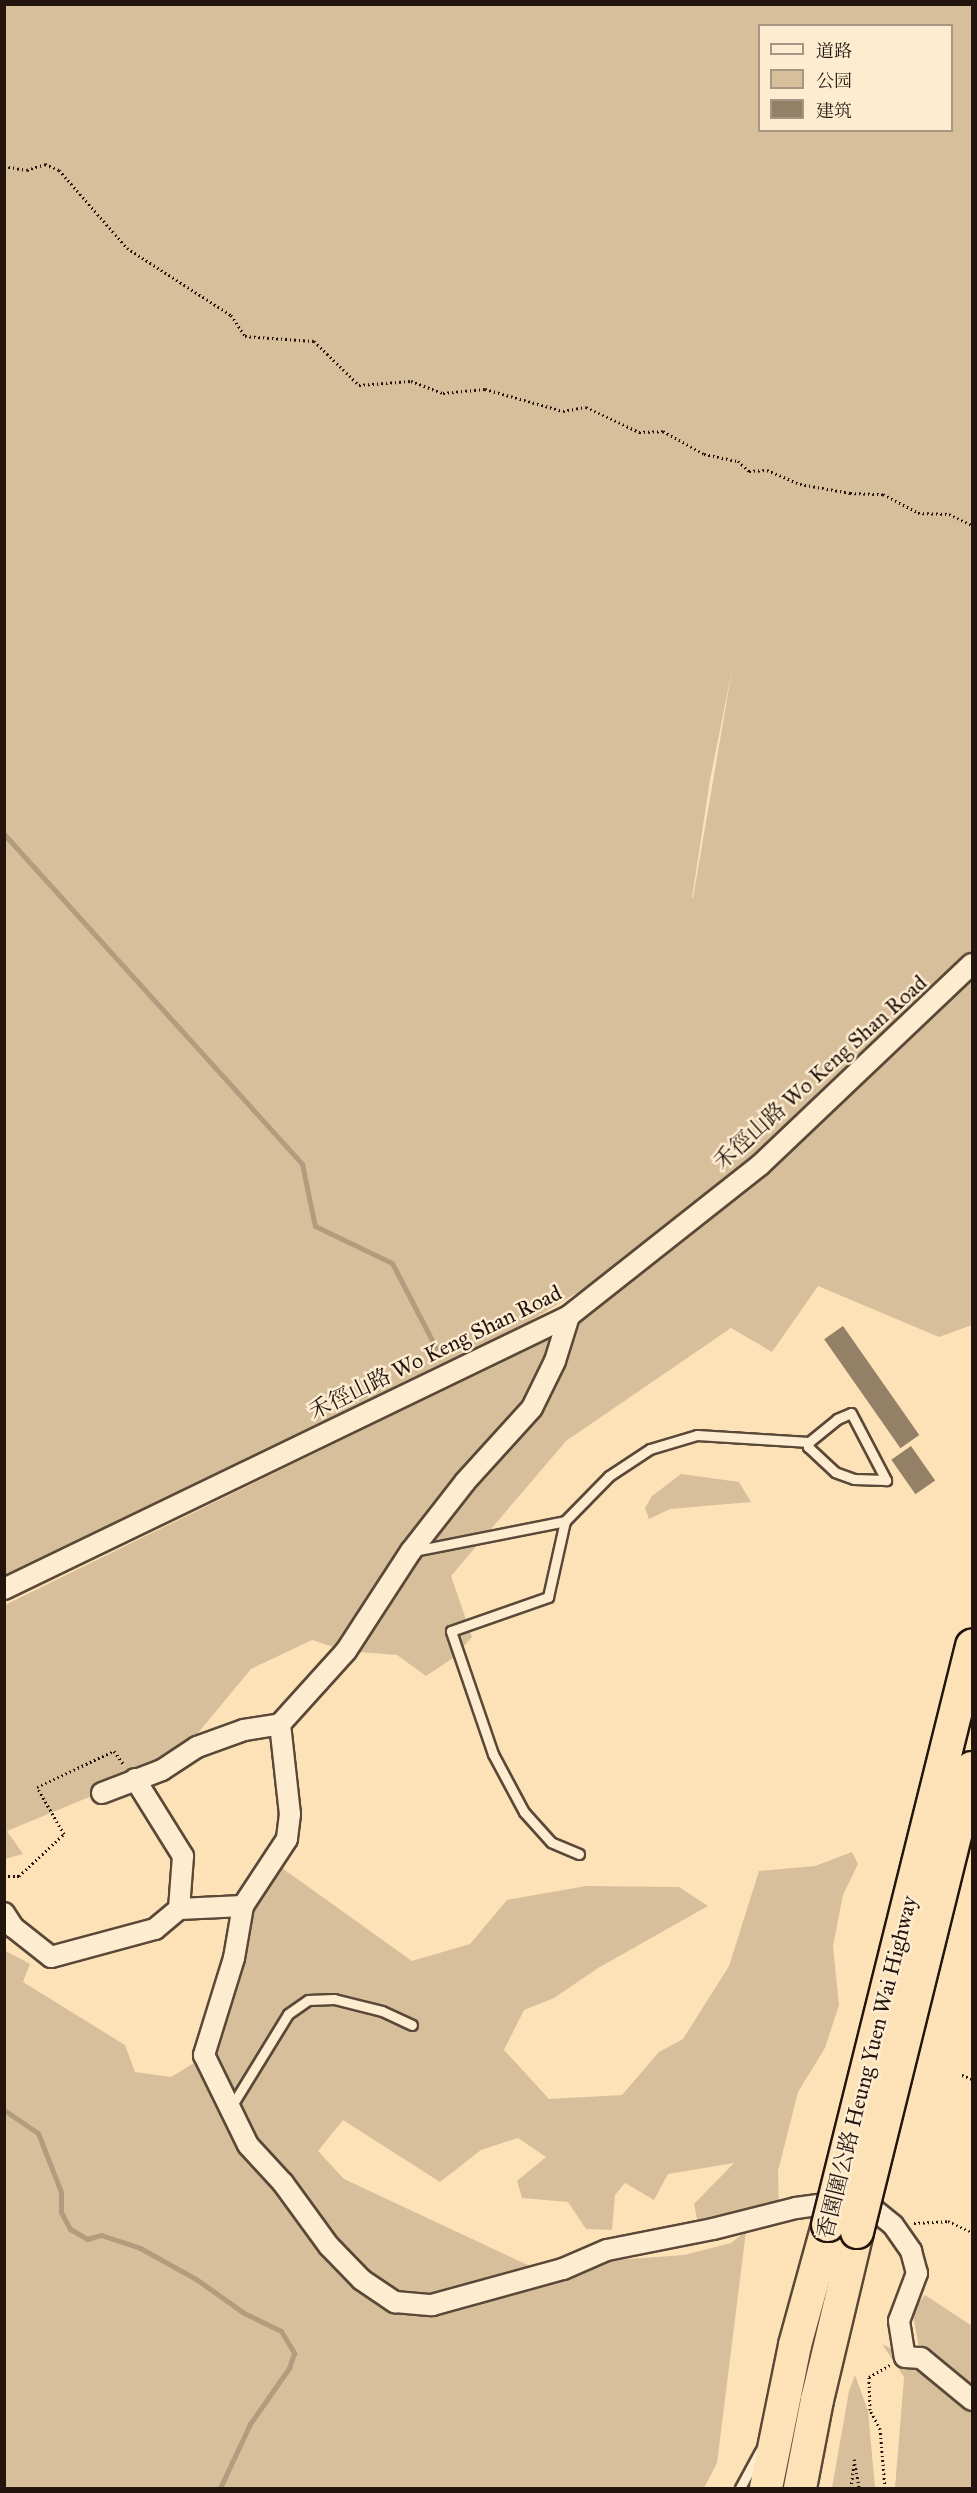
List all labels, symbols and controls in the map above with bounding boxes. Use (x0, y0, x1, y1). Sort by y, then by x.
legend (758, 24, 953, 132)
text: 道路 (816, 40, 852, 62)
text: 公园 (816, 70, 852, 92)
text: 建筑 (816, 100, 852, 122)
street label: 禾徑山路 Wo Keng Shan Road (708, 969, 932, 1175)
street label: 禾徑山路 Wo Keng Shan Road (304, 1279, 566, 1425)
street label: 香園圍公路 Heung Yuen Wai Highway (812, 1893, 922, 2241)

